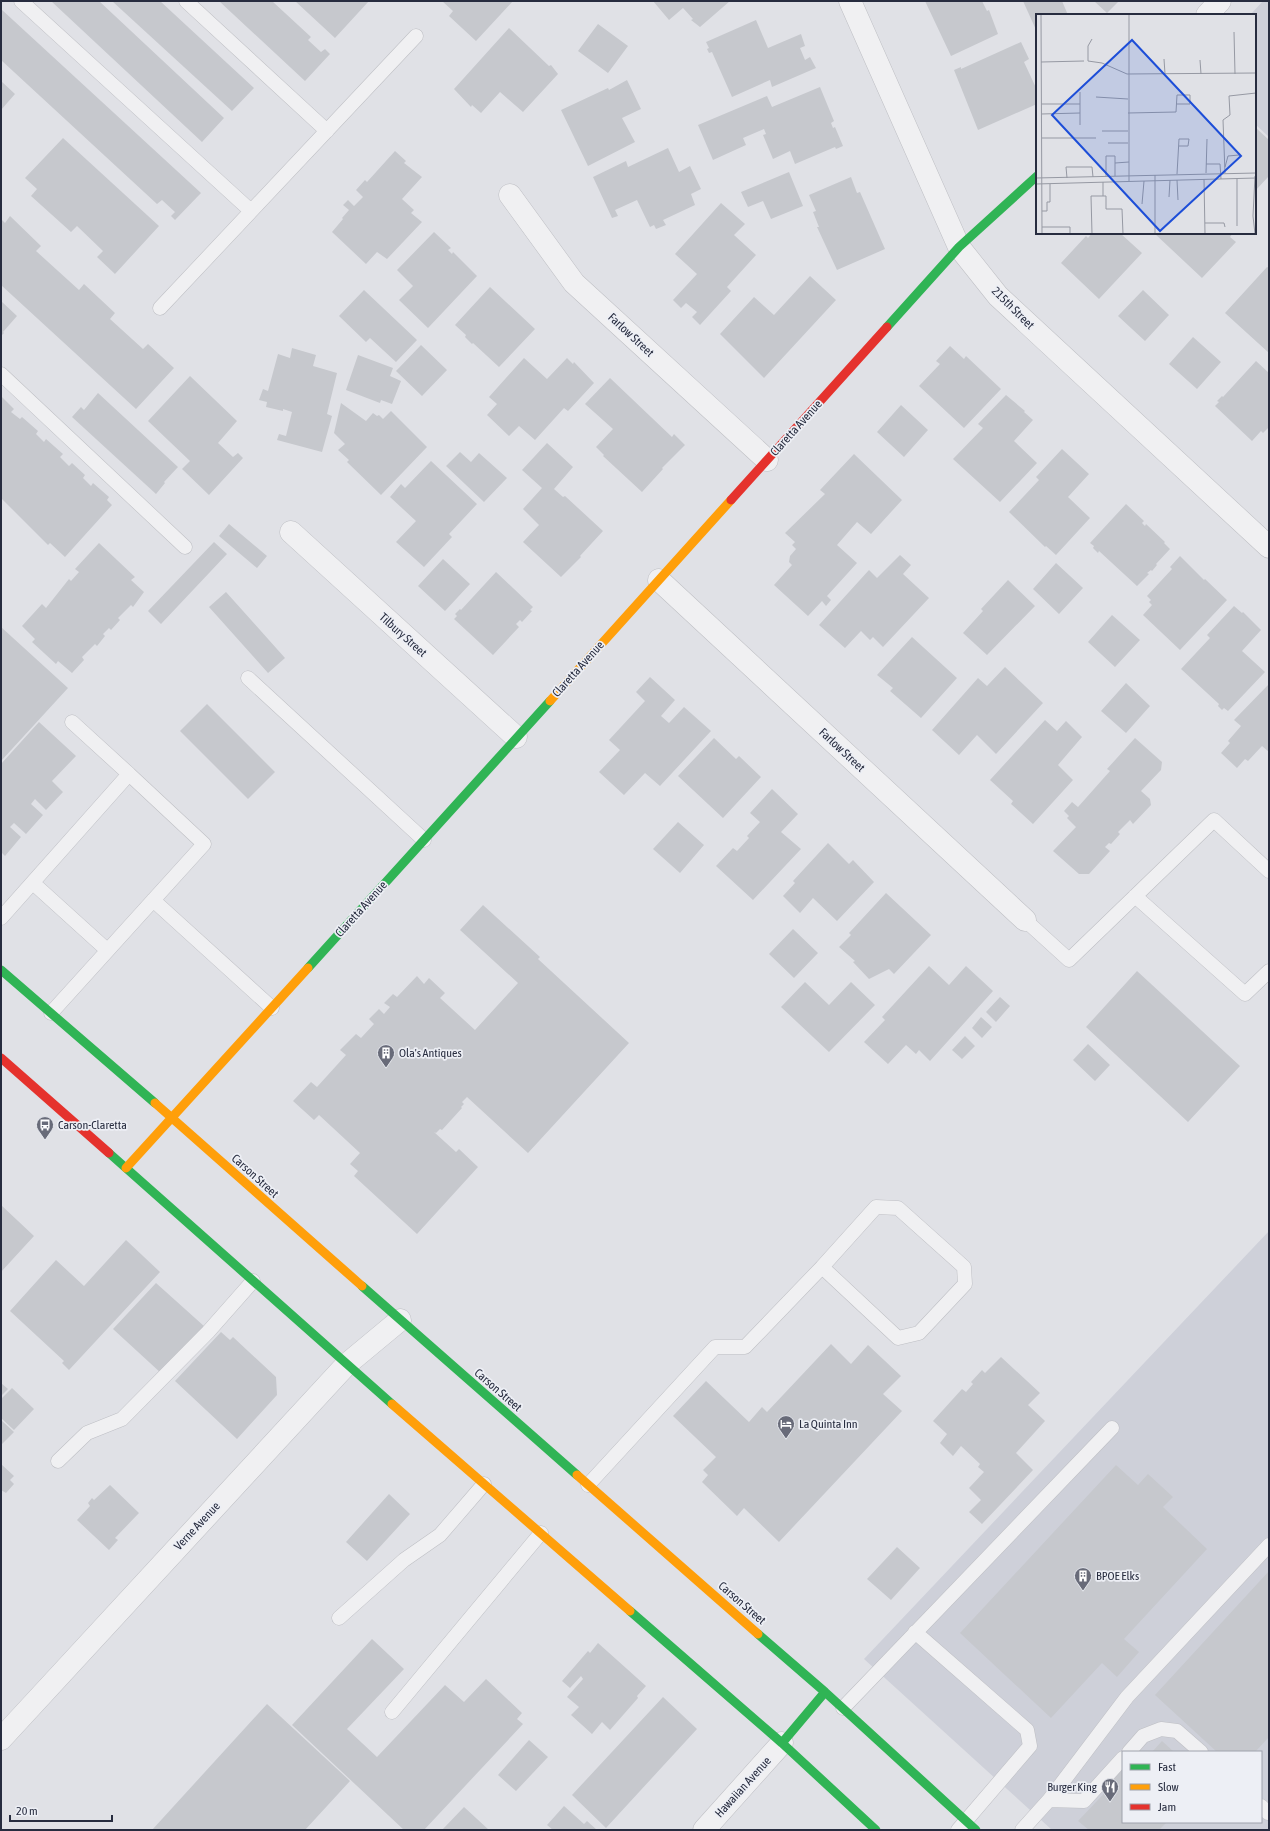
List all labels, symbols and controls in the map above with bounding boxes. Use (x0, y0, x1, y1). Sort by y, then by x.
inset map (1036, 14, 1256, 234)
street label: 215th Street (989, 284, 1037, 332)
street label: Farlow Street (605, 310, 657, 360)
street label: Claretta Avenue (767, 397, 825, 459)
street label: Tilbury Street (376, 610, 430, 660)
street label: Claretta Avenue (549, 638, 607, 700)
street label: Farlow Street (816, 725, 868, 775)
street label: Claretta Avenue (332, 878, 390, 940)
building icon: Ola's Antiques (376, 1043, 396, 1068)
place label: Ola's Antiques (399, 1046, 462, 1060)
bus stop icon: Carson-Claretta (35, 1115, 55, 1140)
place label: Carson-Claretta (58, 1118, 127, 1132)
street label: Carson Street (229, 1151, 282, 1201)
street label: Carson Street (471, 1366, 525, 1415)
hotel icon: La Quinta Inn (776, 1414, 796, 1439)
place label: La Quinta Inn (799, 1417, 858, 1431)
street label: Verne Avenue (171, 1499, 223, 1553)
building icon: BPOE Elks (1073, 1566, 1093, 1591)
place label: BPOE Elks (1096, 1569, 1139, 1583)
street label: Carson Street (715, 1579, 769, 1628)
legend (1122, 1751, 1262, 1823)
street label: Hawaiian Avenue (712, 1754, 774, 1820)
text: Fast (1158, 1760, 1176, 1774)
restaurant icon: Burger King (1100, 1777, 1120, 1802)
place label: Burger King (1047, 1780, 1098, 1794)
text: Slow (1158, 1780, 1179, 1794)
scale bar (10, 1797, 112, 1823)
text: Jam (1158, 1800, 1176, 1814)
text: 20 m (16, 1804, 38, 1818)

